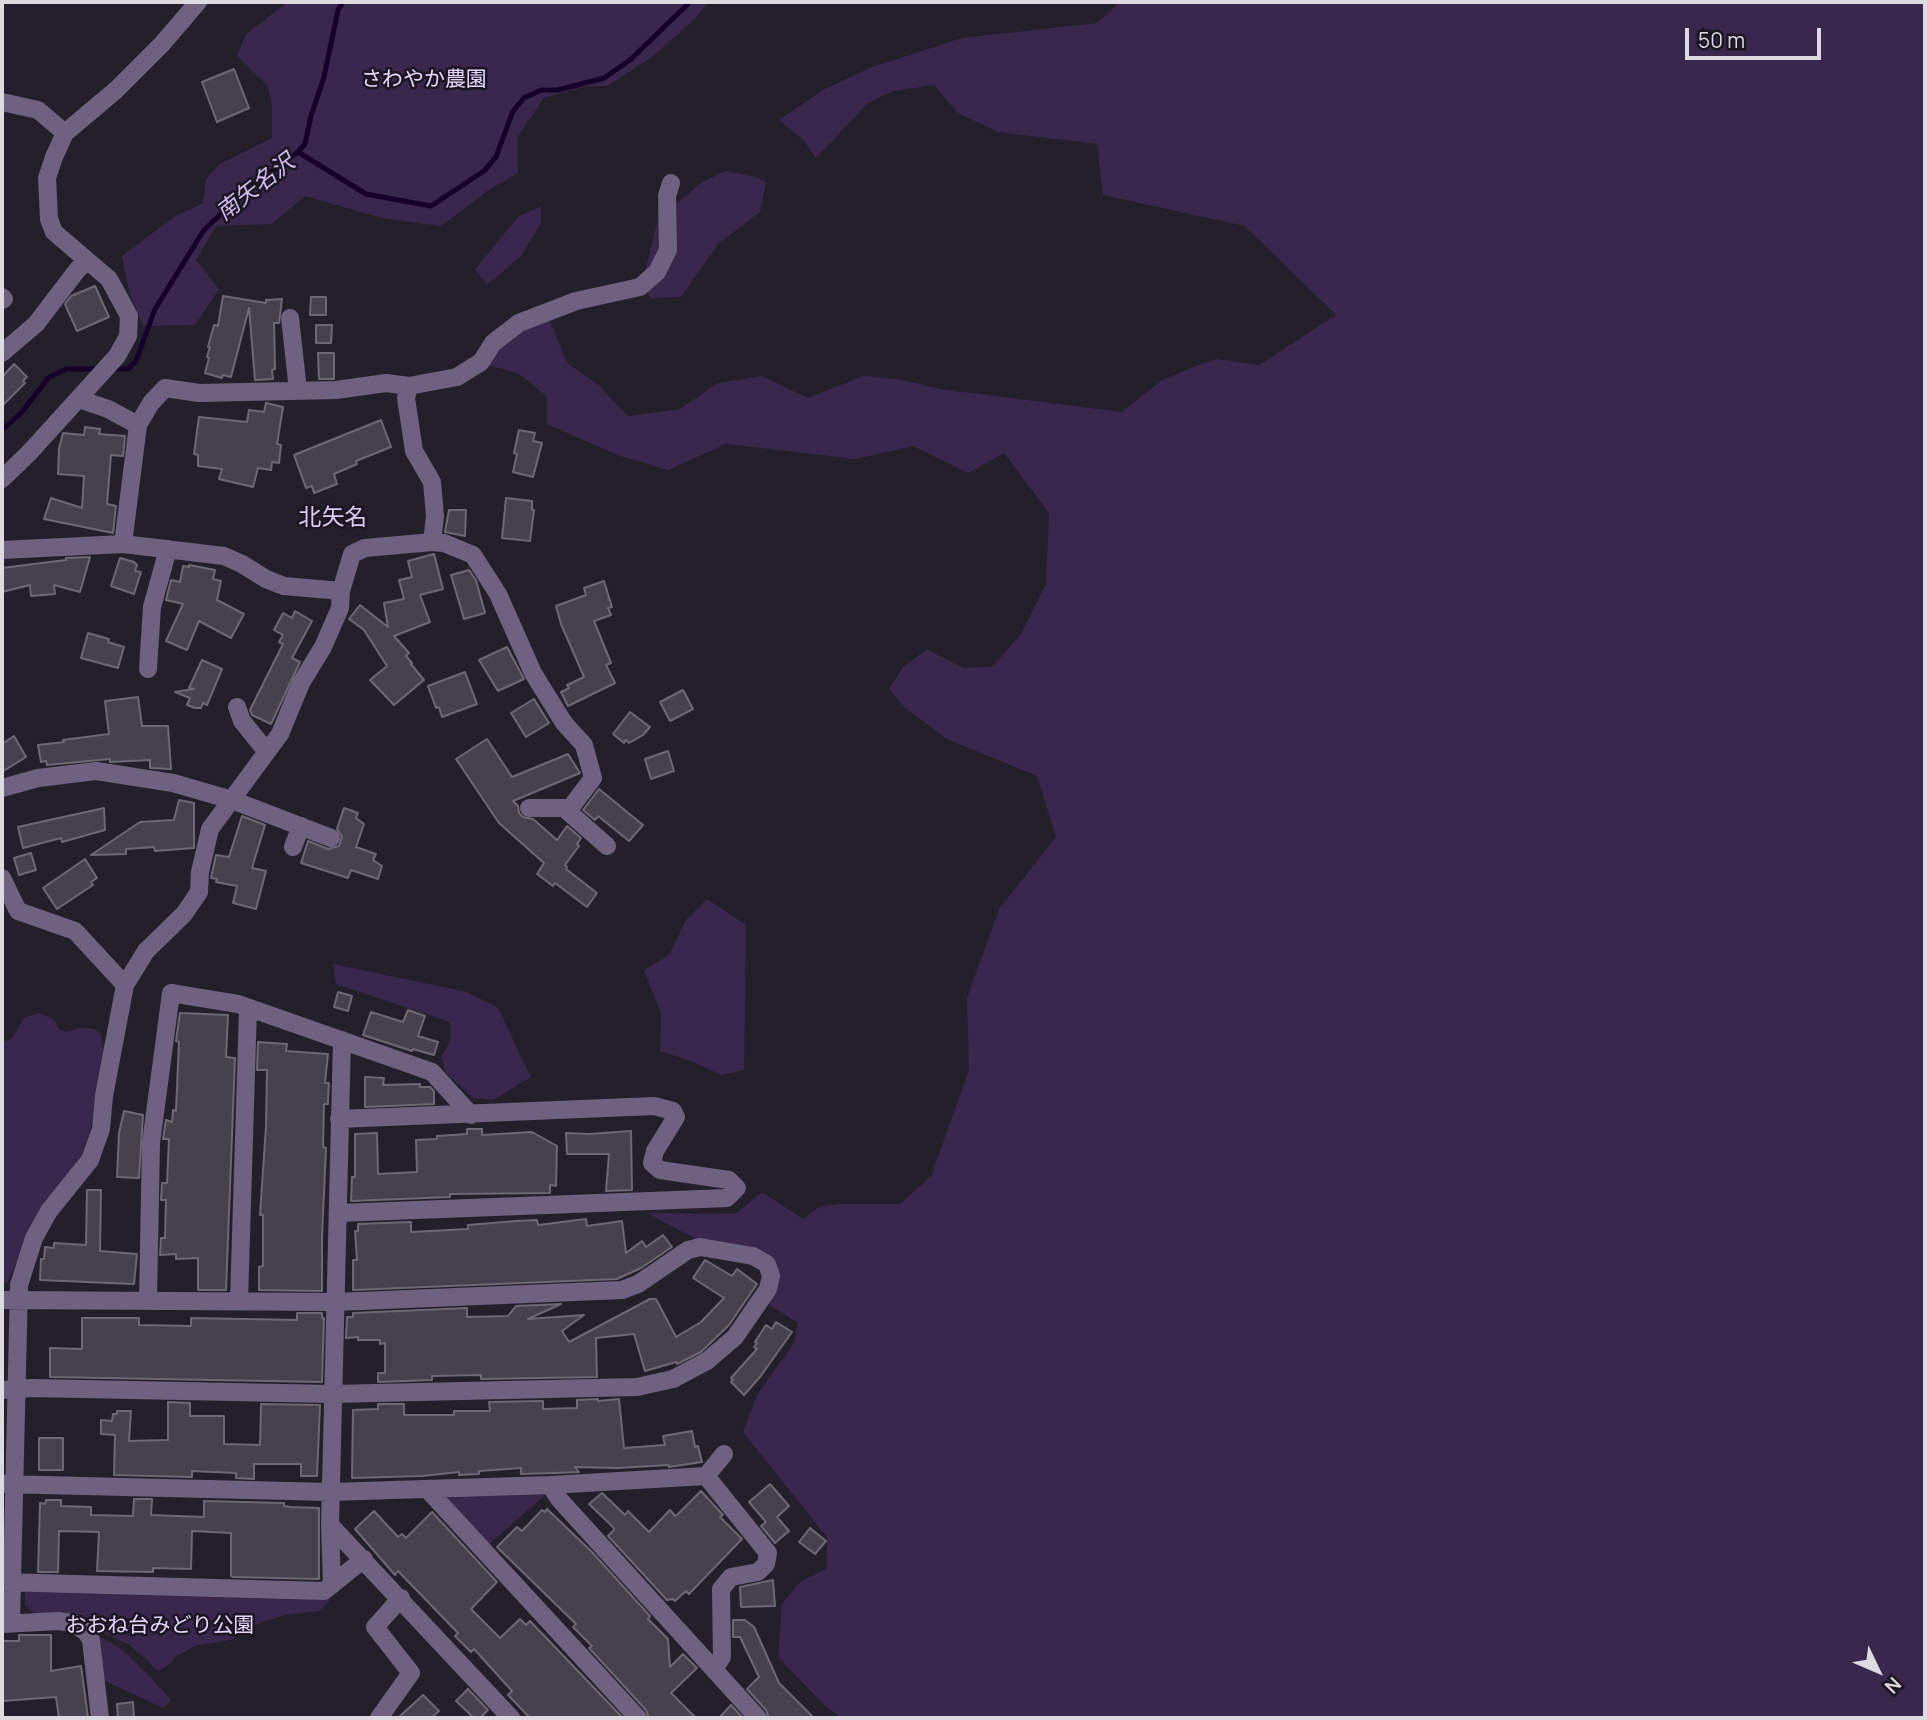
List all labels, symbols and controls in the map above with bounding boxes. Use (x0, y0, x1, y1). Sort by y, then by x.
scale bar (1689, 14, 1826, 58)
text: 50 m (1698, 26, 1745, 54)
park label: さわやか農園 (361, 67, 487, 93)
water label: 南矢名沢 (211, 149, 301, 227)
district label: 北矢名 (299, 505, 367, 533)
park label: おおね台みどり公園 (66, 1613, 254, 1639)
north arrow (1843, 1636, 1913, 1706)
text: N (1879, 1672, 1907, 1700)

